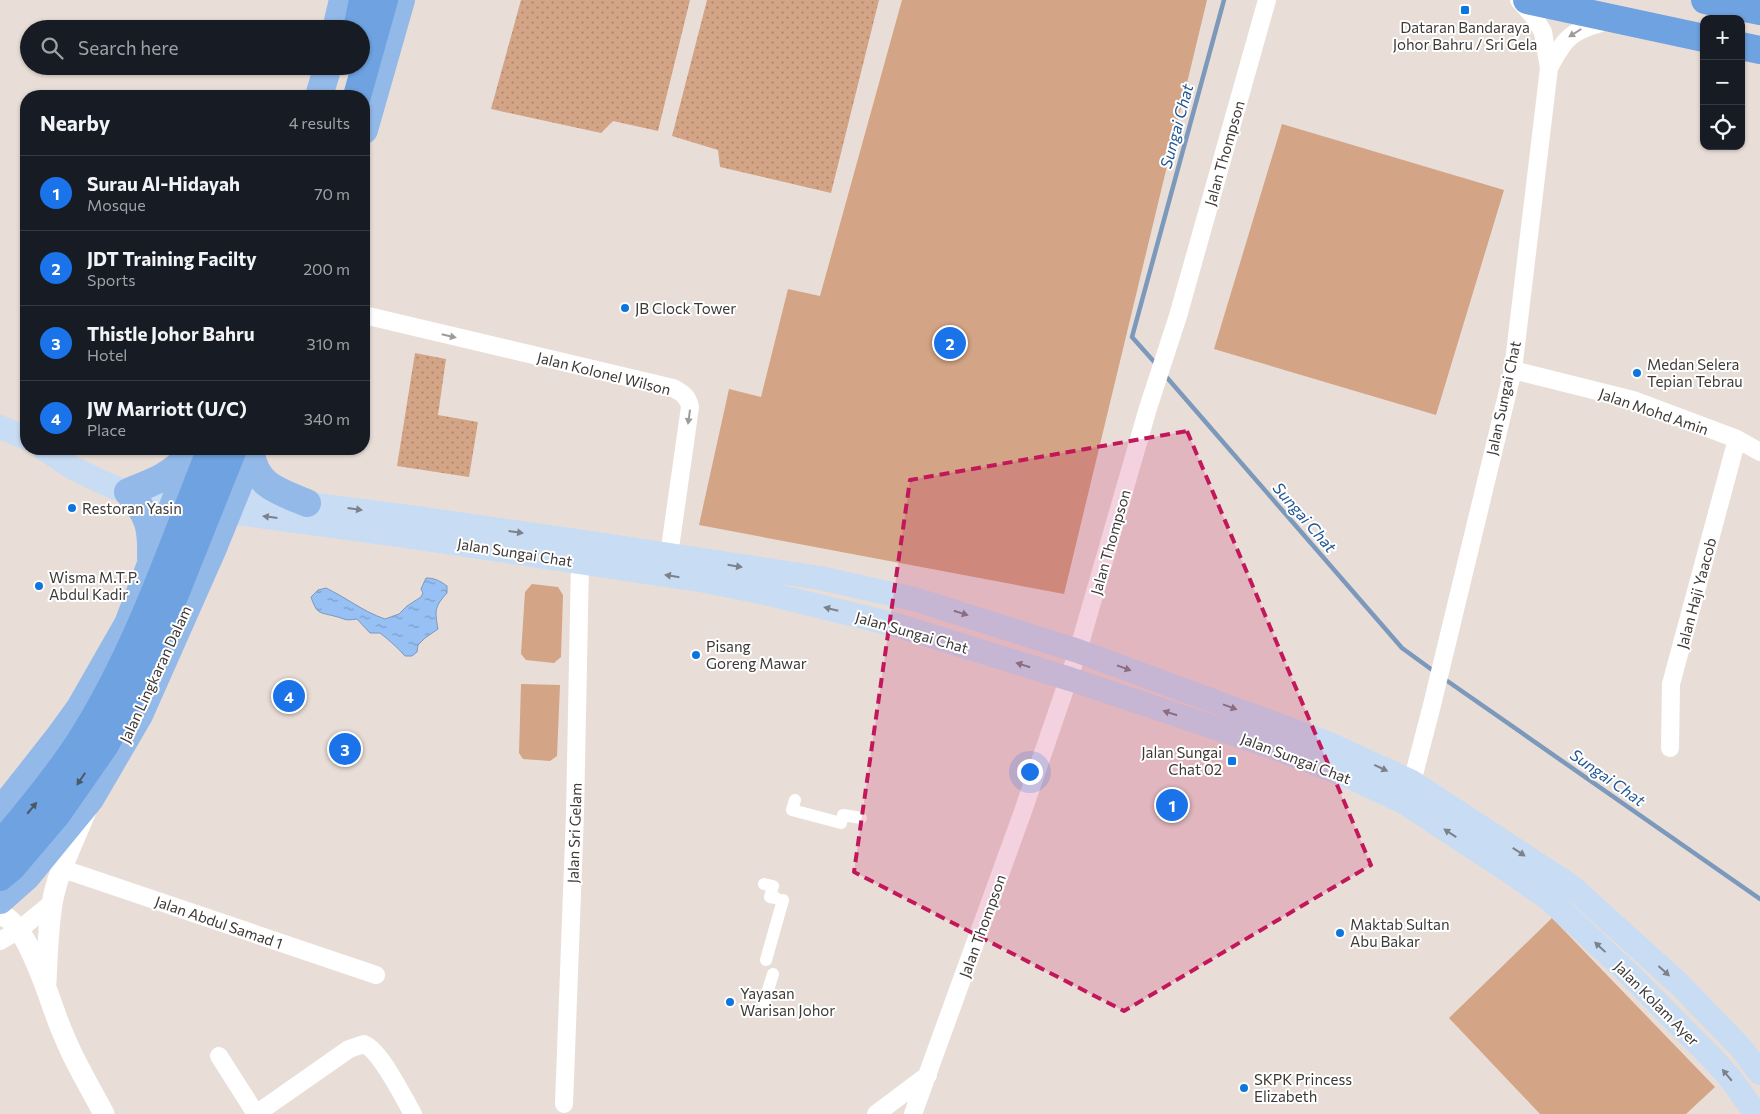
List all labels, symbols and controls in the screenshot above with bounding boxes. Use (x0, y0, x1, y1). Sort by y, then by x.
marker: Dataran Bandaraya Johor Bahru / Sri Gela (1459, 4, 1471, 16)
map controls (1700, 15, 1745, 150)
button: + (1700, 15, 1745, 60)
place label: Dataran Bandaraya Johor Bahru / Sri Gela (1393, 18, 1537, 53)
search box (20, 20, 370, 75)
one-way arrow (1568, 28, 1582, 38)
icon: search (38, 34, 66, 62)
text: Search here (78, 36, 178, 59)
button: − (1700, 60, 1745, 105)
water label: Sungai Chat (1156, 81, 1197, 170)
street label: Jalan Thompson (1200, 98, 1248, 208)
button: locate (1700, 105, 1745, 150)
text: Nearby (40, 110, 110, 135)
text: 4 results (289, 113, 350, 132)
text: Surau Al-Hidayah (87, 172, 240, 195)
text: 1 (52, 184, 60, 203)
text: 70 m (314, 184, 350, 203)
text: Mosque (87, 195, 146, 214)
text: JDT Training Facilty (87, 247, 257, 270)
text: 2 (51, 259, 61, 278)
text: 200 m (303, 259, 350, 278)
text: Sports (87, 270, 136, 289)
place label: JB Clock Tower (635, 299, 736, 317)
marker: JB Clock Tower (619, 302, 631, 314)
text: Thistle Johor Bahru (87, 322, 255, 345)
pin: 2 (934, 324, 966, 362)
one-way arrow (442, 332, 457, 340)
text: 3 (51, 334, 61, 353)
text: 310 m (307, 334, 350, 353)
street label: Jalan Sungai Chat (1482, 339, 1524, 457)
text: Hotel (87, 345, 127, 364)
street label: Jalan Kolonel Wilson (535, 348, 673, 398)
place label: Medan Selera Tepian Tebrau (1647, 355, 1743, 390)
marker: Medan Selera Tepian Tebrau (1631, 367, 1643, 379)
street label: Jalan Mohd Amin (1597, 384, 1711, 438)
text: JW Marriott (U/C) (87, 397, 247, 420)
text: 4 (51, 409, 61, 428)
text: 340 m (304, 409, 350, 428)
one-way arrow (685, 409, 693, 425)
text: Place (87, 420, 126, 439)
water label: Sungai Chat (1269, 478, 1341, 556)
street label: Jalan Thompson (1086, 487, 1134, 597)
place label: Restoran Yasin (82, 499, 182, 517)
marker: Restoran Yasin (66, 502, 78, 514)
one-way arrow (347, 506, 363, 514)
one-way arrow (262, 513, 278, 521)
one-way arrow (508, 528, 524, 536)
street label: Jalan Sungai Chat (456, 534, 574, 570)
street label: Jalan Haji Yaacob (1673, 535, 1720, 650)
one-way arrow (727, 562, 743, 570)
place label: Wisma M.T.P. Abdul Kadir (49, 568, 139, 603)
one-way arrow (664, 572, 680, 580)
marker: Wisma M.T.P. Abdul Kadir (33, 580, 45, 592)
street label: Jalan Lingkaran Dalam (115, 603, 195, 745)
one-way arrow (824, 605, 839, 613)
street label: Jalan Sungai Chat (853, 607, 971, 657)
one-way arrow (953, 610, 968, 618)
place label: Pisang Goreng Mawar (706, 637, 807, 672)
marker: Pisang Goreng Mawar (690, 649, 702, 661)
one-way arrow (1015, 661, 1030, 669)
one-way arrow (1117, 664, 1132, 672)
pin: 4 (273, 677, 305, 715)
one-way arrow (1223, 704, 1238, 711)
one-way arrow (1163, 709, 1178, 716)
street label: Jalan Sungai Chat (1238, 729, 1354, 787)
pin: 3 (329, 730, 361, 768)
place label: Jalan Sungai Chat 02 (1141, 743, 1222, 778)
water label: Sungai Chat (1567, 744, 1649, 810)
marker: Jalan Sungai Chat 02 (1226, 755, 1238, 767)
your location (1017, 759, 1043, 785)
one-way arrow (1374, 764, 1388, 772)
one-way arrow (77, 772, 86, 785)
street label: Jalan Sri Gelam (563, 782, 585, 884)
pin: 1 (1156, 786, 1188, 824)
one-way arrow (26, 802, 38, 814)
one-way arrow (1444, 828, 1457, 837)
one-way arrow (1513, 848, 1526, 857)
street label: Jalan Thompson (955, 872, 1009, 980)
street label: Jalan Abdul Samad 1 (153, 892, 285, 952)
place label: Maktab Sultan Abu Bakar (1350, 915, 1450, 950)
marker: Maktab Sultan Abu Bakar (1334, 927, 1346, 939)
one-way arrow (1594, 941, 1606, 953)
street label: Jalan Kolam Ayer (1611, 957, 1703, 1049)
one-way arrow (1658, 965, 1671, 976)
place label: Yayasan Warisan Johor (740, 984, 835, 1019)
marker: Yayasan Warisan Johor (724, 996, 736, 1008)
one-way arrow (1721, 1069, 1733, 1081)
place label: SKPK Princess Elizabeth (1254, 1070, 1352, 1105)
marker: SKPK Princess Elizabeth (1238, 1082, 1250, 1094)

